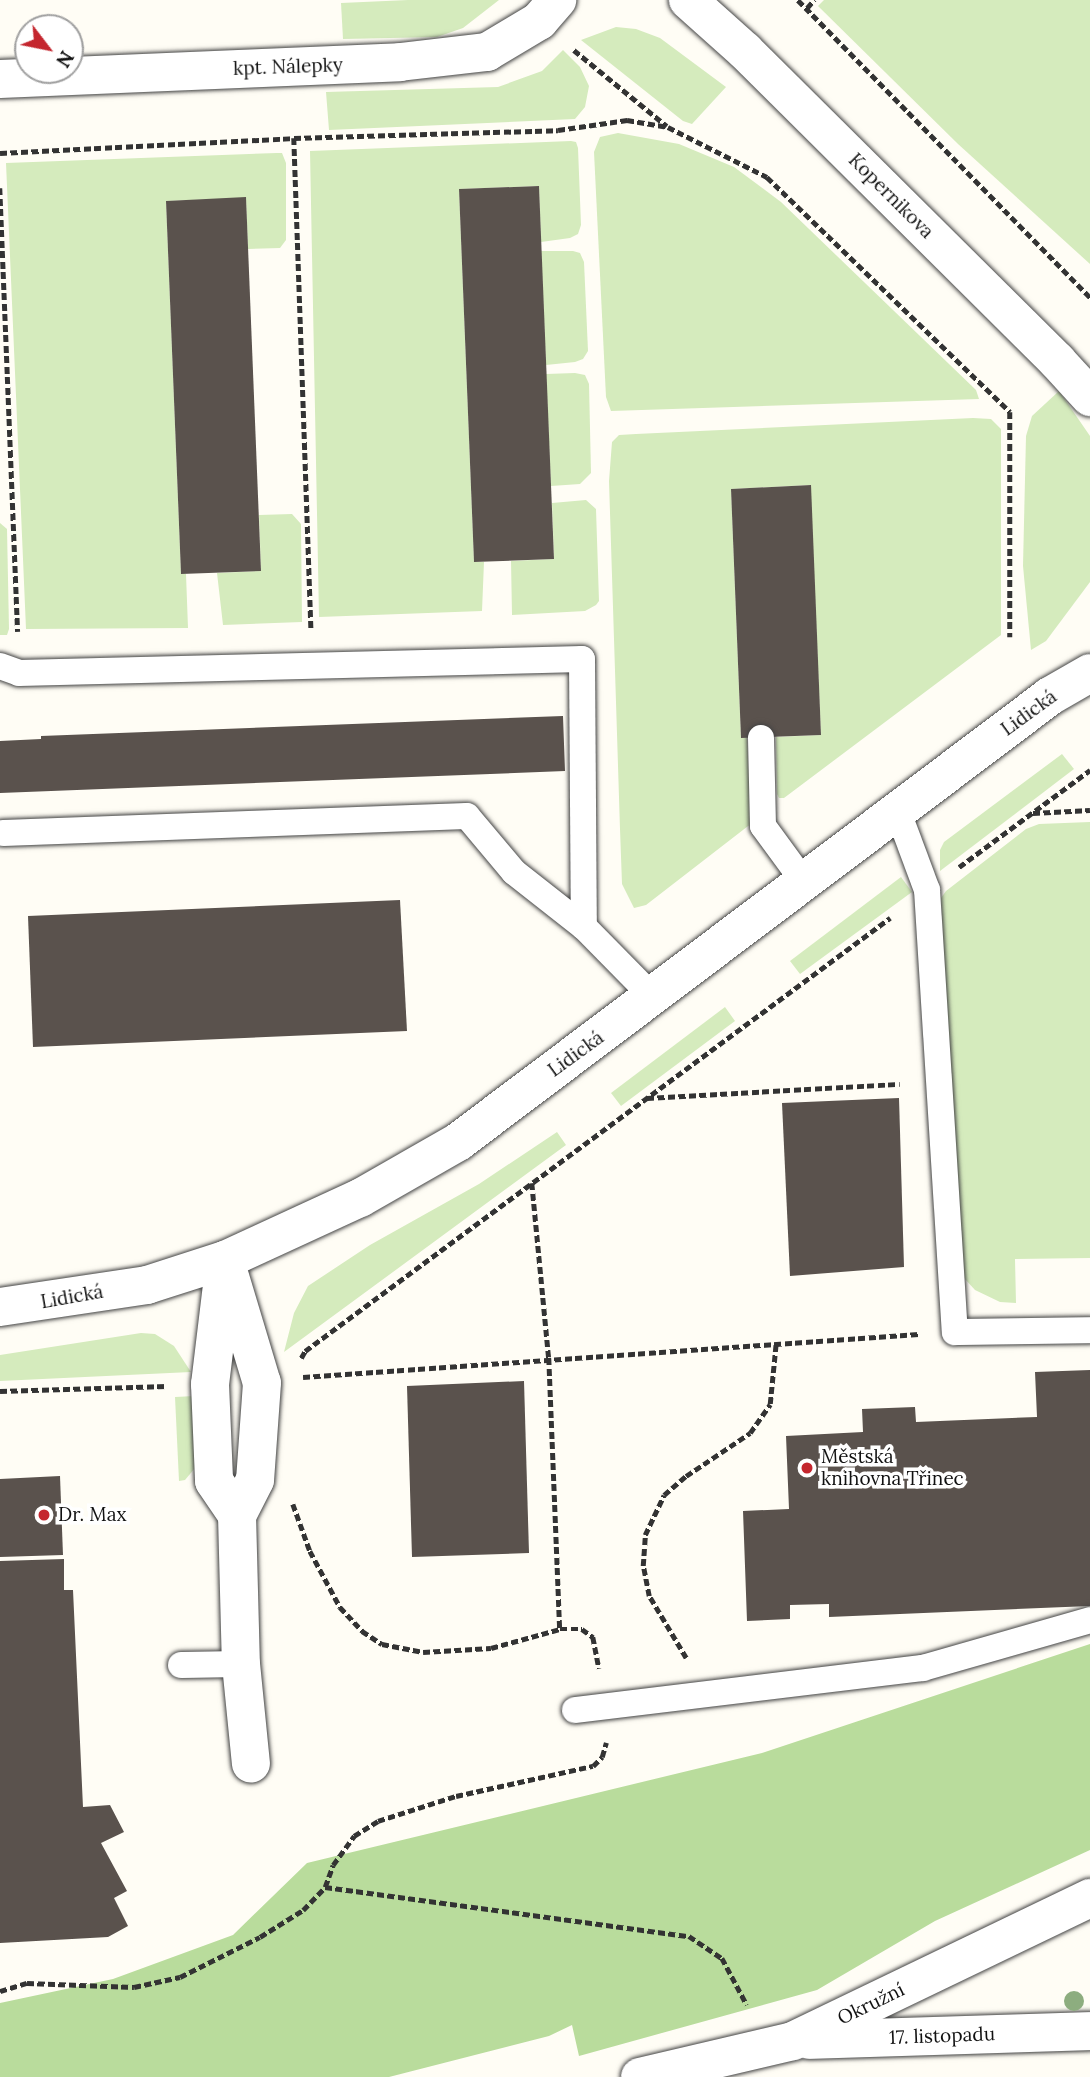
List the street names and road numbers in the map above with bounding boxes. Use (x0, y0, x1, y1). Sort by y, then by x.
street label: kpt. Nálepky (233, 54, 343, 80)
street label: Kopernikova (844, 149, 938, 243)
street label: Lidická (997, 685, 1061, 741)
street label: Lidická (544, 1026, 608, 1082)
street label: Lidická (39, 1280, 105, 1314)
street label: Okružní (834, 1978, 908, 2030)
street label: 17. listopadu (889, 2023, 995, 2049)

